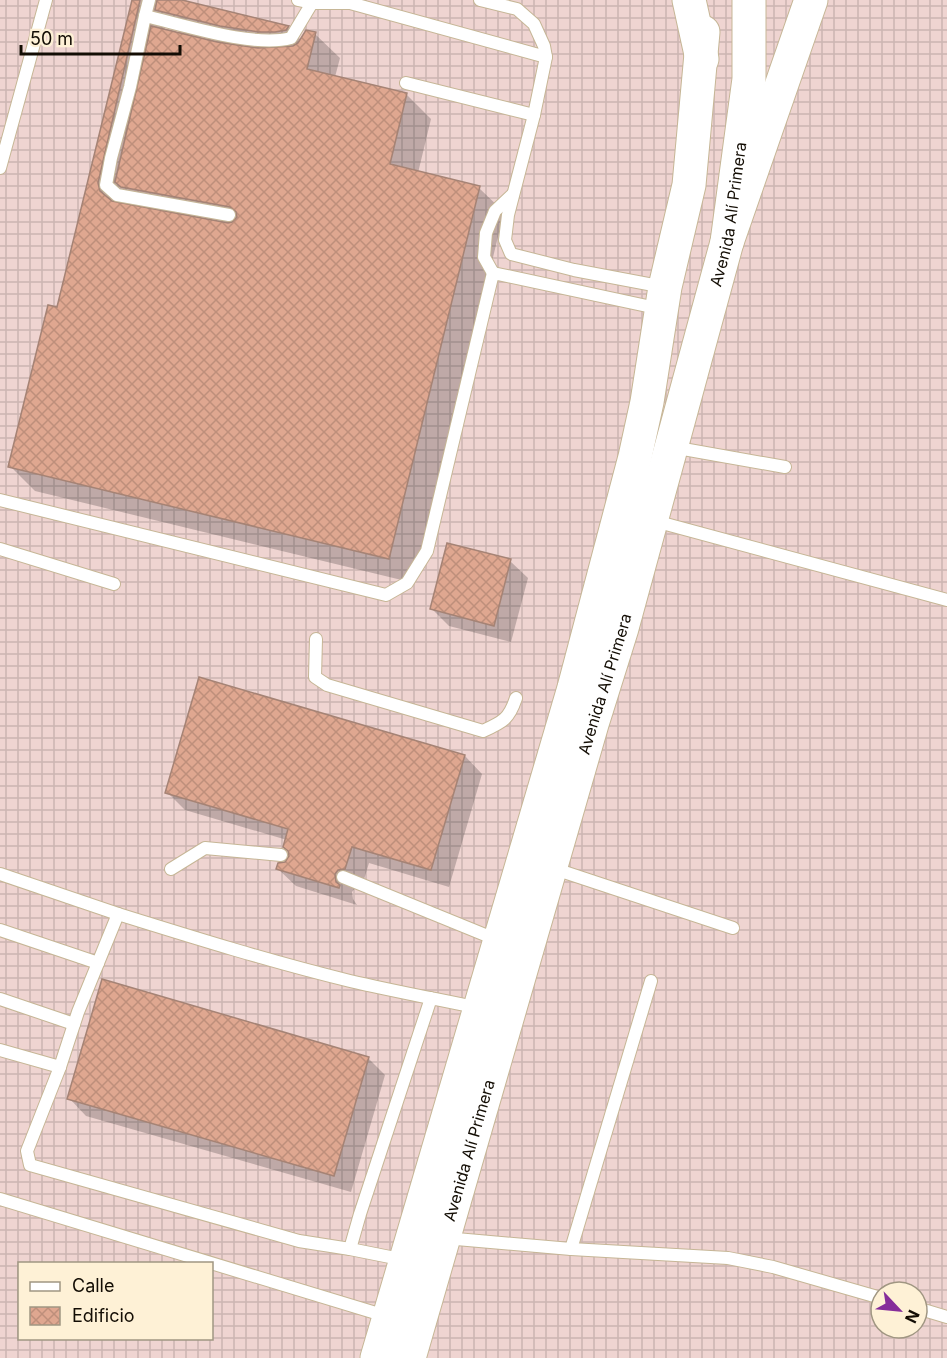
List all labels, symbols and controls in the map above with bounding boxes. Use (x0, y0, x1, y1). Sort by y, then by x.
scale bar (21, 18, 180, 56)
text: 50 m (30, 28, 73, 49)
street label: Avenida Alí Primera (705, 141, 750, 289)
street label: Avenida Alí Primera (574, 611, 636, 757)
street label: Avenida Alí Primera (439, 1077, 499, 1224)
legend (18, 1262, 213, 1340)
text: Calle (72, 1275, 114, 1296)
north arrow (869, 1280, 929, 1340)
text: Edificio (72, 1305, 135, 1326)
text: N (901, 1307, 924, 1326)

